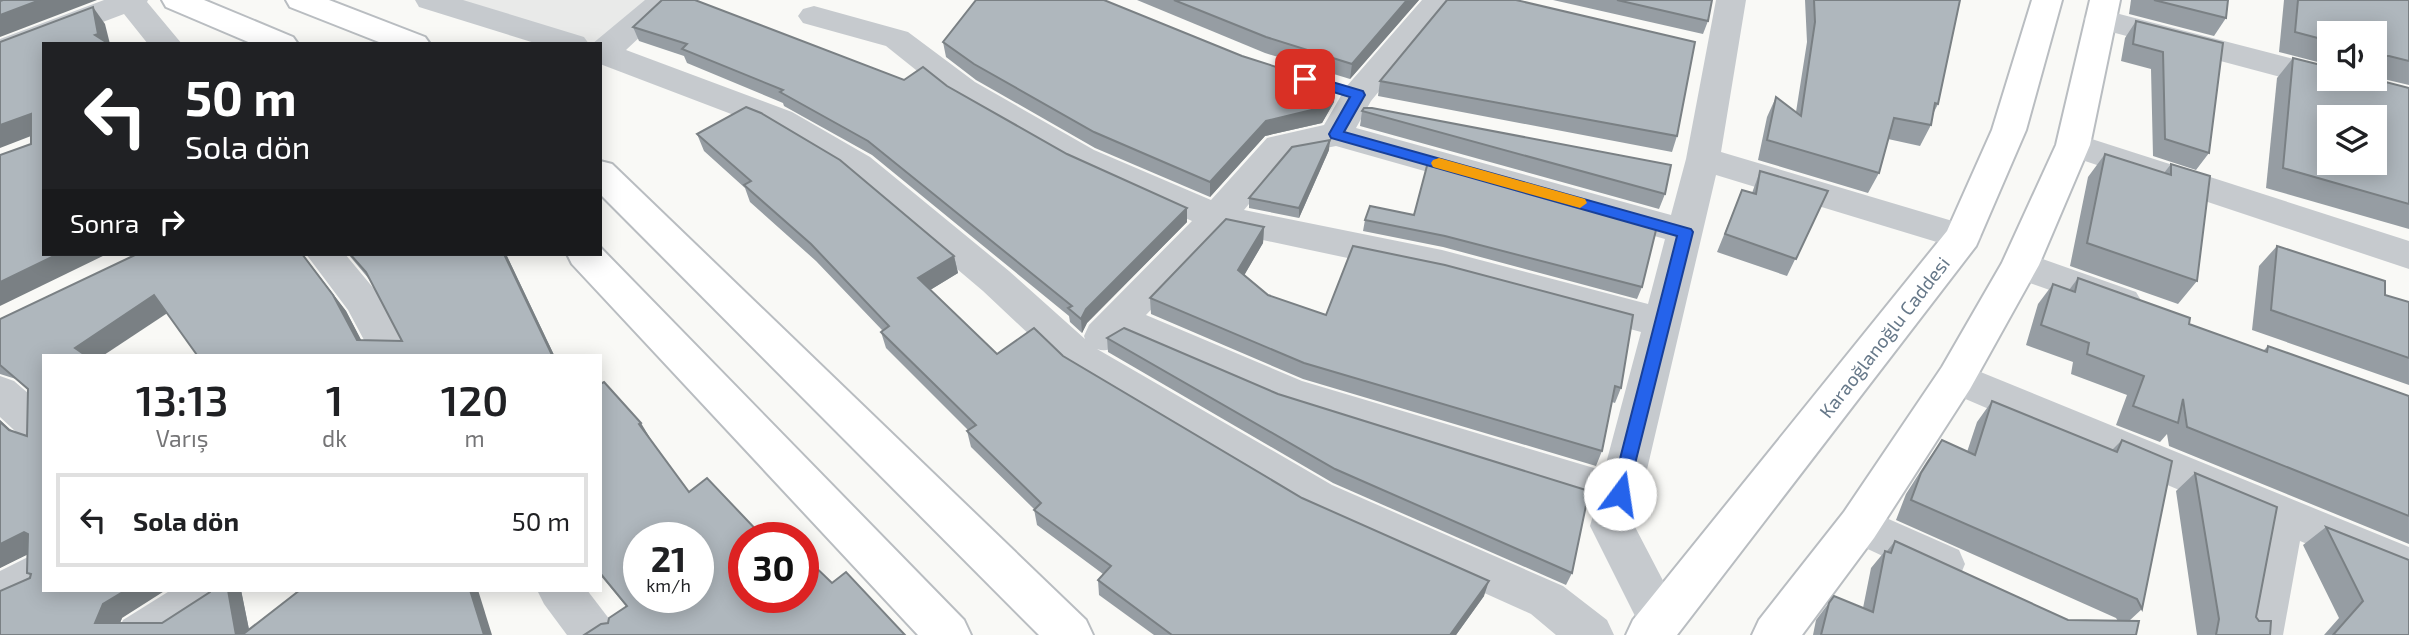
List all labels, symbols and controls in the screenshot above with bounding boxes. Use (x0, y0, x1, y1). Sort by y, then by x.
map controls (2317, 21, 2387, 175)
button: sound (2317, 21, 2387, 91)
pin (1275, 49, 1335, 109)
icon: arrive (1286, 60, 1324, 98)
text: 50 m (185, 67, 297, 126)
icon: left (70, 70, 161, 161)
button: layers (2317, 105, 2387, 175)
text: Sola dön (185, 127, 310, 165)
icon: right (153, 203, 191, 241)
text: Sonra (70, 207, 139, 238)
street label: Karaoğlanoğlu Caddesi (1814, 252, 1954, 422)
text: 13:13 (136, 374, 228, 424)
text: 1 (326, 374, 343, 424)
text: 120 (441, 374, 508, 424)
text: Varış (156, 424, 208, 452)
text: dk (322, 424, 347, 452)
text: m (464, 424, 485, 452)
position arrow (1583, 457, 1657, 531)
icon: left (74, 501, 112, 539)
text: Sola dön (133, 505, 239, 536)
text: 50 m (512, 505, 570, 536)
speed limit sign: 30 (728, 522, 819, 613)
text: 21 (651, 537, 686, 579)
text: km/h (646, 574, 691, 596)

